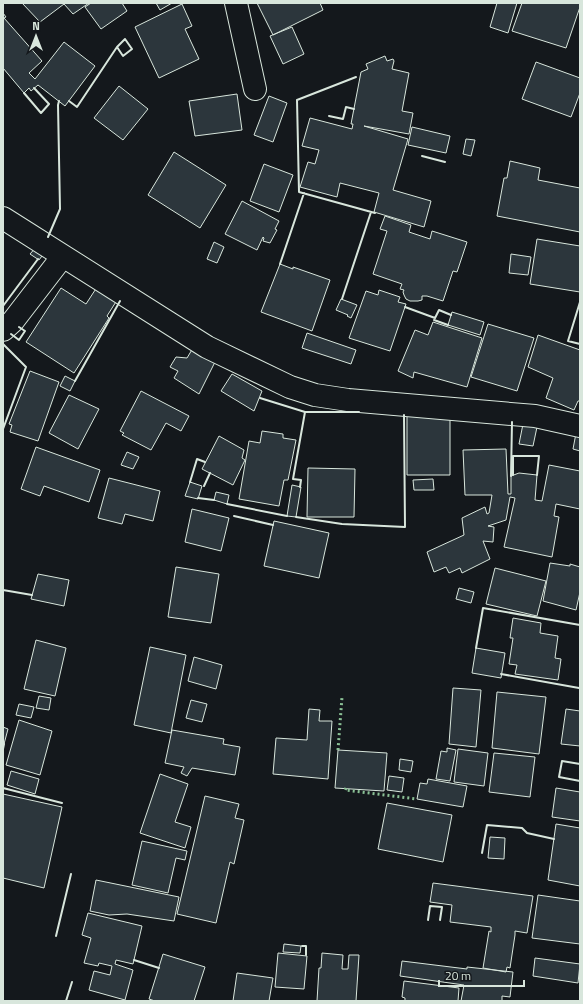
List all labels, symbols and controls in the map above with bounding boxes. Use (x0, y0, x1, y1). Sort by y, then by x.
north arrow (16, 16, 56, 56)
text: N (32, 18, 40, 34)
scale bar (439, 962, 524, 988)
text: 20 m (445, 966, 471, 985)

